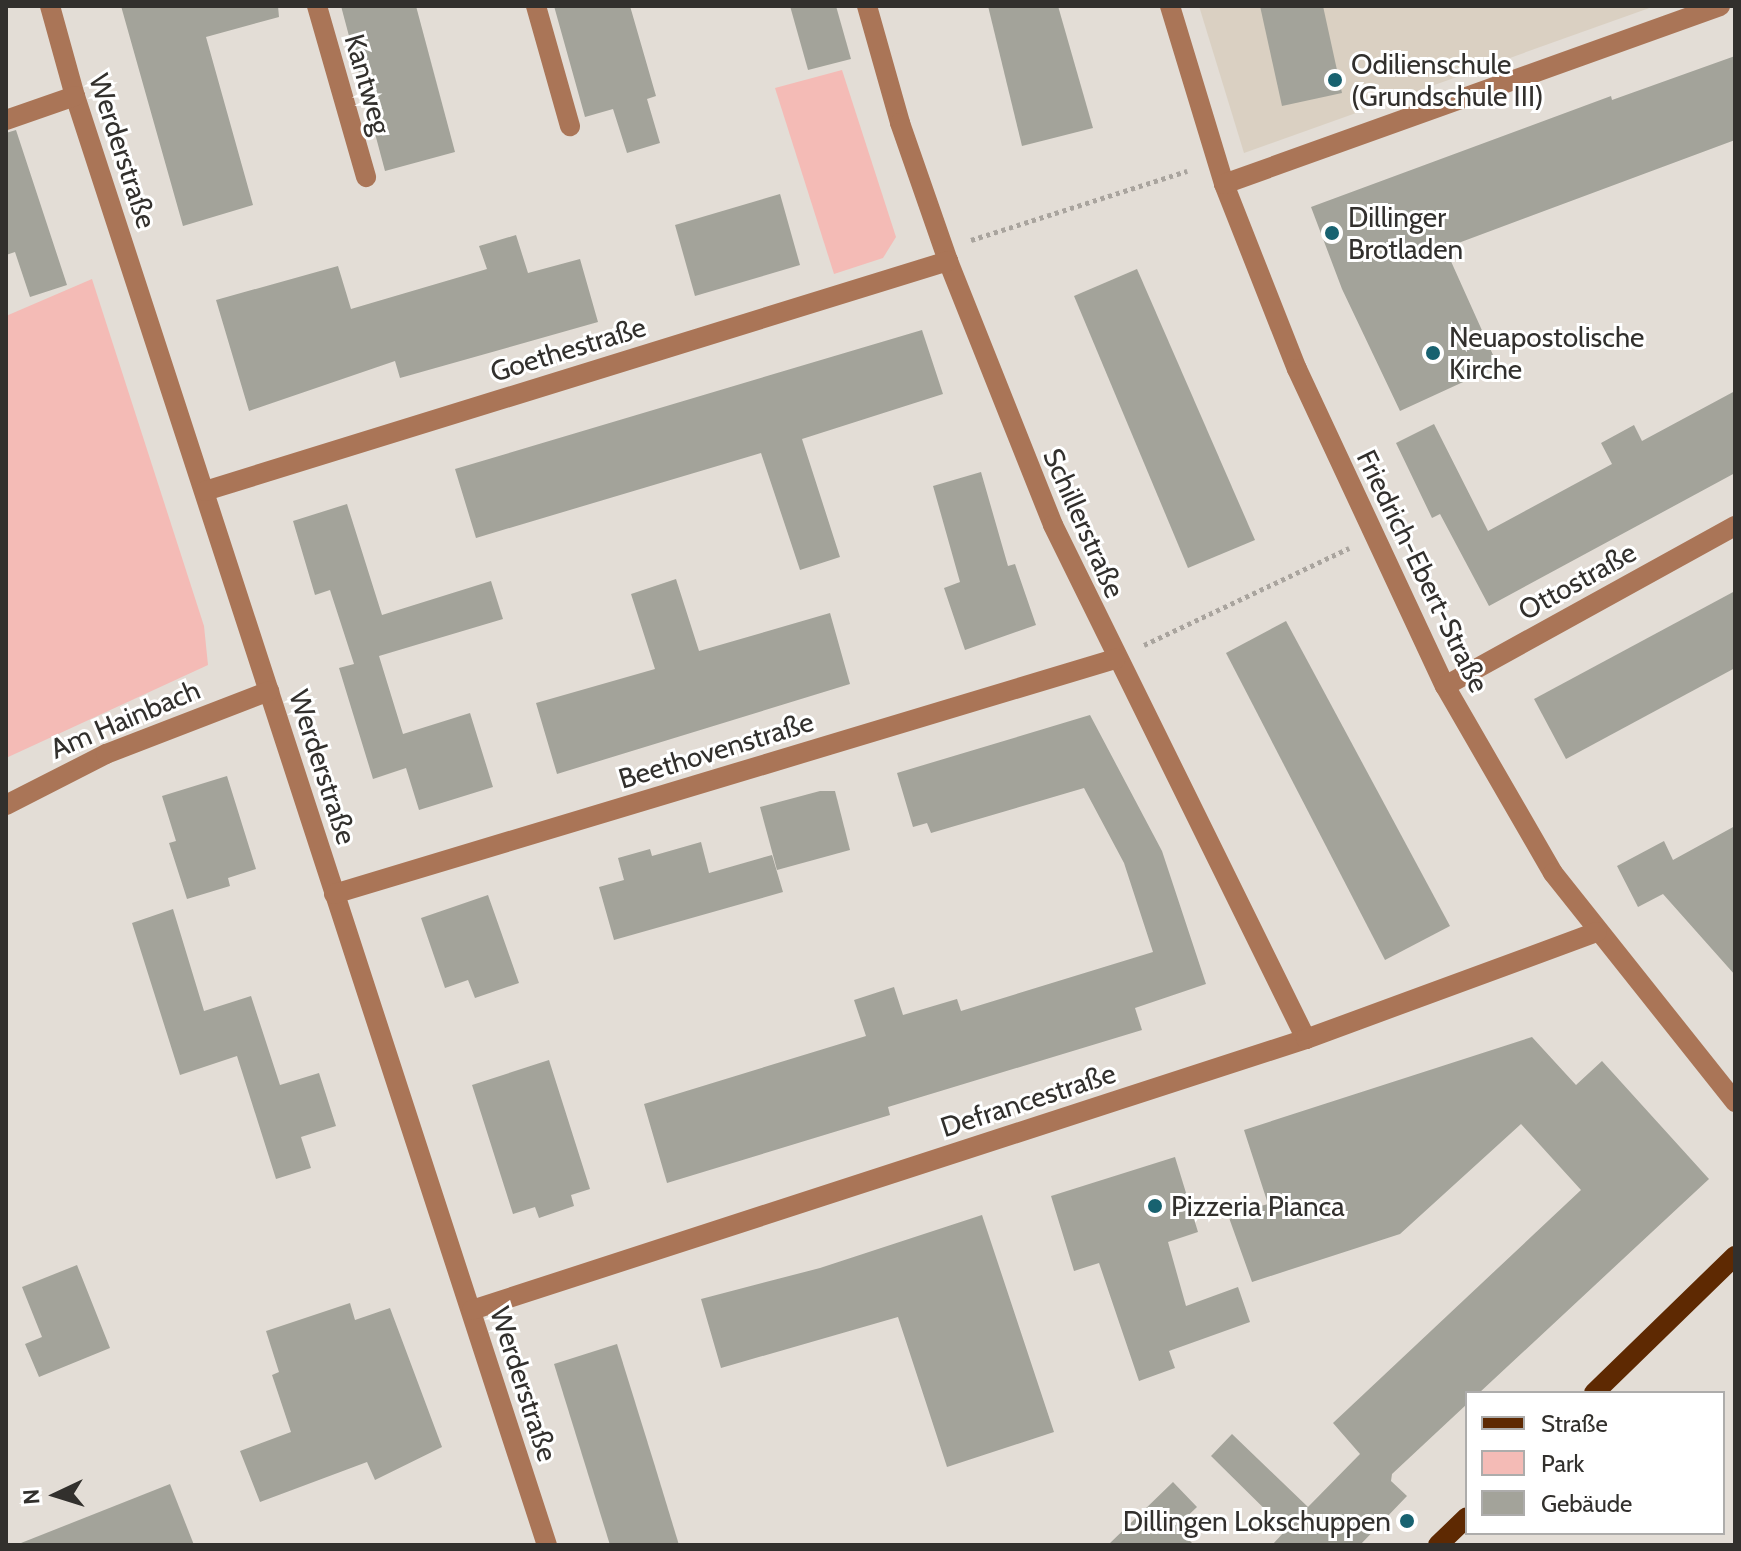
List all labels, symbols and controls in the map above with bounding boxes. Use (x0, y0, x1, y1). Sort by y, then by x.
street label: Kantweg (338, 30, 398, 138)
place label: Odilienschule (Grundschule III) (1351, 47, 1544, 113)
street label: Werderstraße (82, 70, 164, 232)
marker: Odilienschule (Grundschule III) (1326, 71, 1344, 89)
place label: Dillinger Brotladen (1348, 200, 1463, 266)
marker: Dillinger Brotladen (1323, 224, 1341, 242)
street label: Goethestraße (486, 309, 650, 389)
place label: Neuapostolische Kirche (1449, 320, 1644, 386)
marker: Neuapostolische Kirche (1424, 344, 1442, 362)
street label: Schillerstraße (1036, 443, 1132, 603)
street label: Friedrich-Ebert-Straße (1350, 444, 1496, 698)
street label: Ottostraße (1512, 535, 1642, 627)
street label: Am Hainbach (45, 672, 205, 766)
street label: Werderstraße (282, 686, 364, 848)
street label: Beethovenstraße (614, 704, 818, 796)
street label: Defrancestraße (936, 1056, 1120, 1144)
place label: Pizzeria Pianca (1171, 1189, 1345, 1223)
marker: Pizzeria Pianca (1146, 1197, 1164, 1215)
street label: Werderstraße (483, 1303, 565, 1465)
legend (1465, 1391, 1725, 1535)
text: Straße (1541, 1409, 1608, 1438)
text: Park (1541, 1449, 1584, 1478)
north arrow (16, 1455, 96, 1535)
text: N (18, 1488, 46, 1505)
text: Gebäude (1541, 1489, 1632, 1518)
place label: Dillingen Lokschuppen (1123, 1504, 1391, 1538)
marker: Dillingen Lokschuppen (1398, 1512, 1416, 1530)

